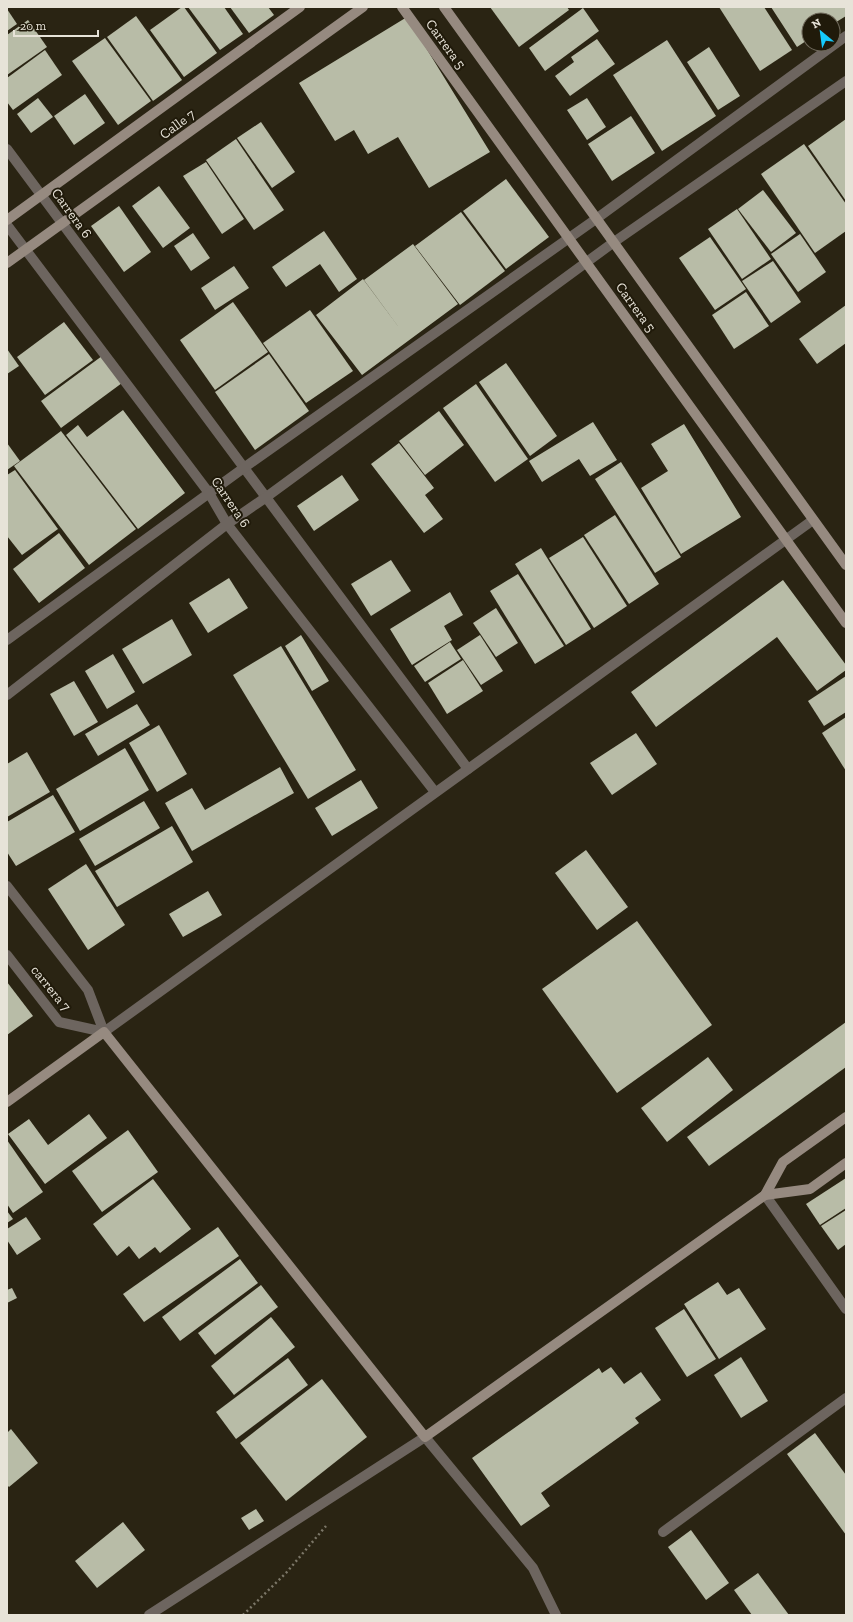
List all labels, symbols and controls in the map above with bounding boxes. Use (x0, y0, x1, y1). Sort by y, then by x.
scale bar (14, 12, 98, 38)
north arrow (801, 12, 841, 52)
street label: Carrera 5 (422, 16, 469, 72)
text: N (810, 16, 824, 31)
text: 20 m (20, 19, 47, 33)
street label: Calle 7 (156, 106, 199, 143)
street label: Carrera 6 (48, 185, 95, 242)
street label: Carrera 5 (612, 279, 659, 335)
street label: Carrera 6 (207, 474, 254, 531)
street label: carrera 7 (27, 962, 74, 1015)

